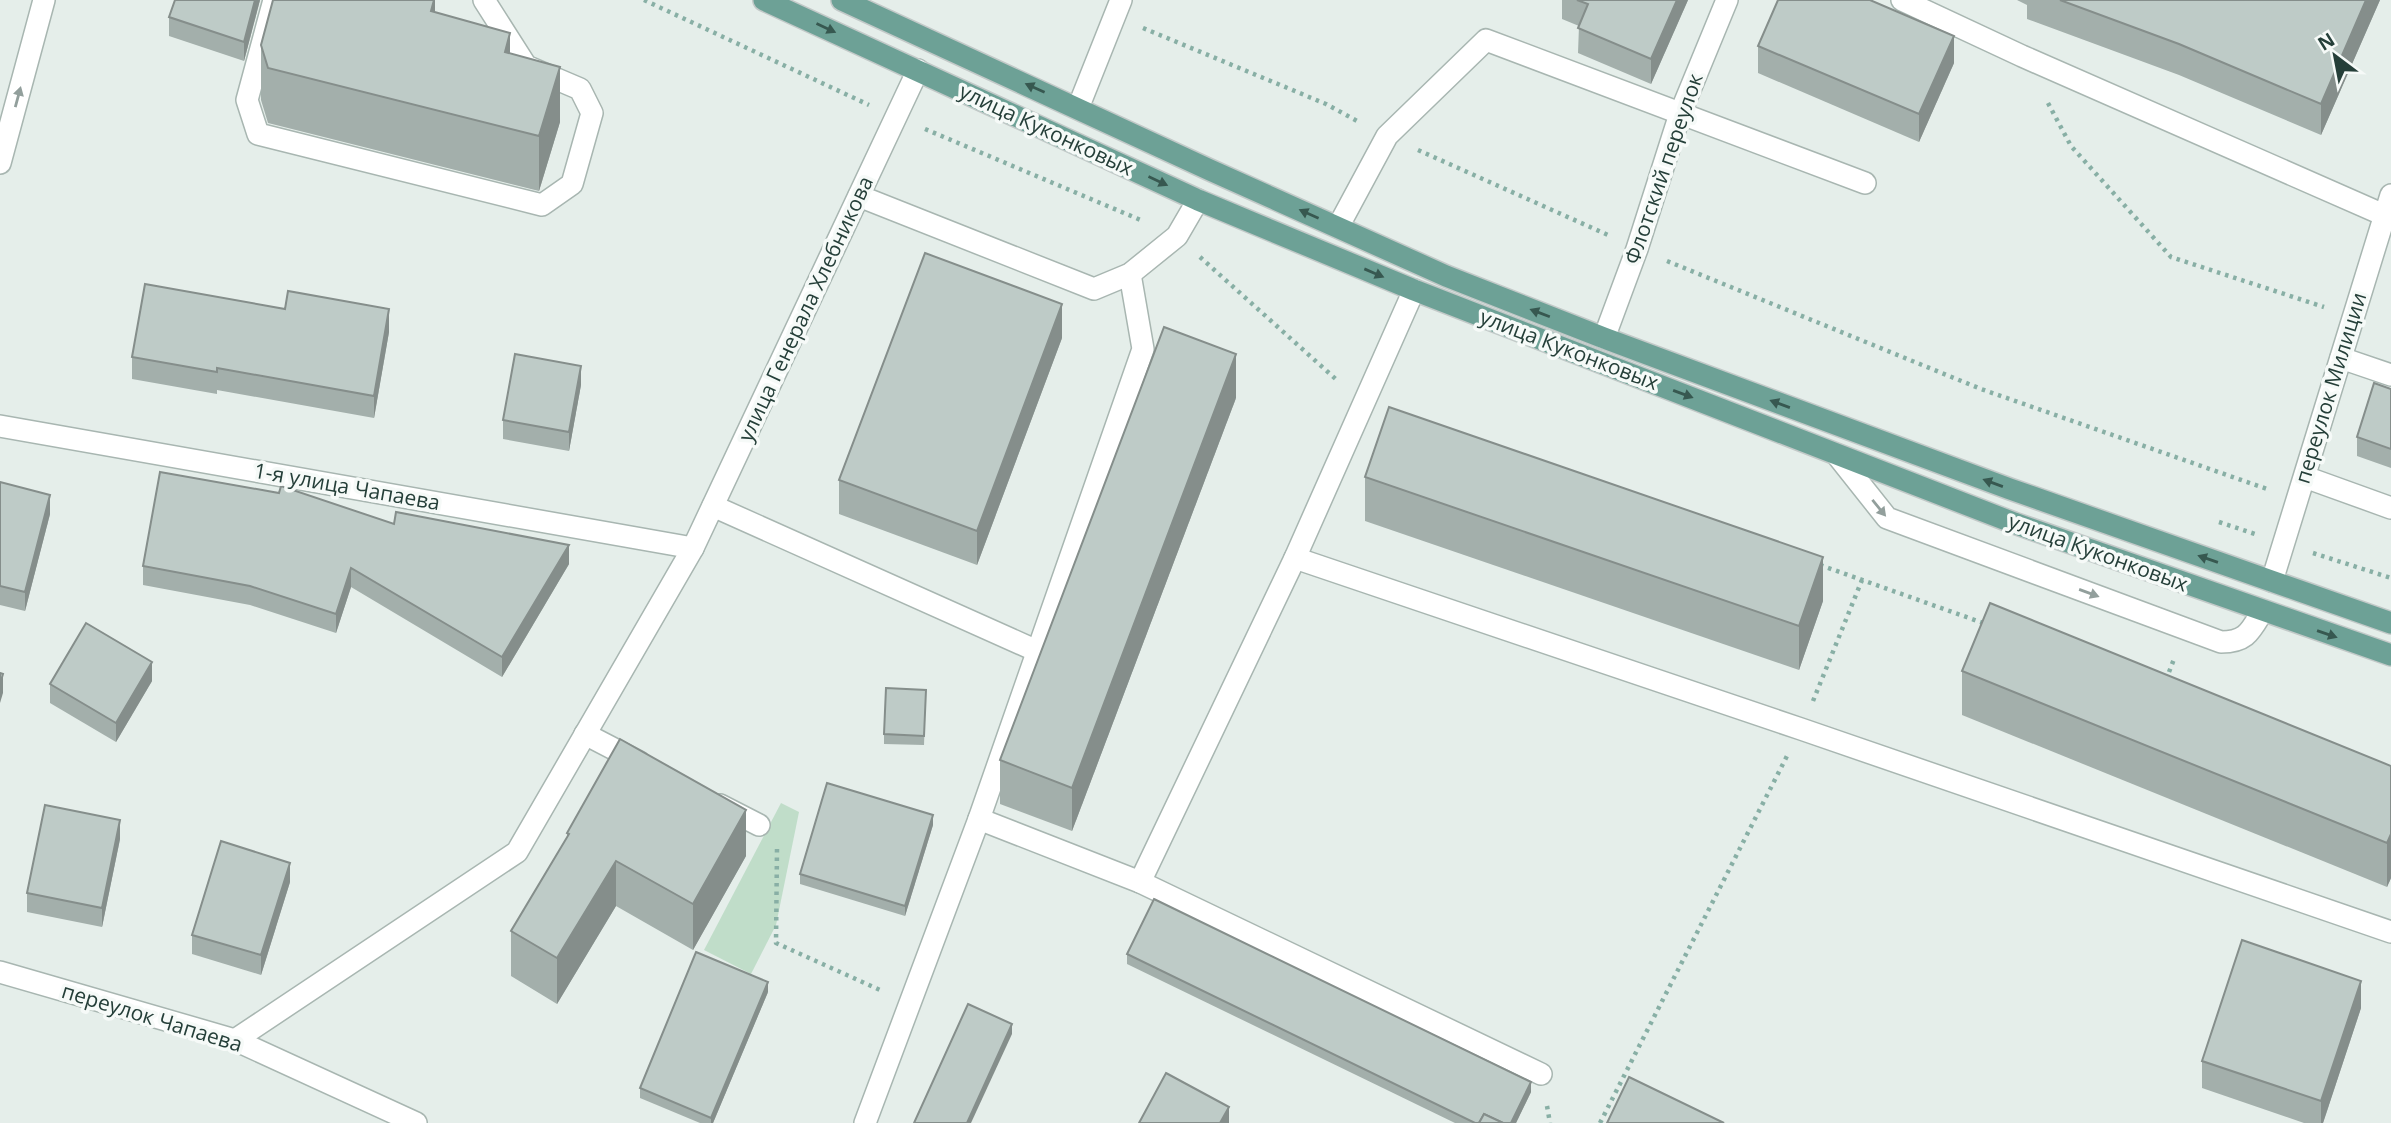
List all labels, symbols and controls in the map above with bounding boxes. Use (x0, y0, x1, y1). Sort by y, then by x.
north arrow (2300, 21, 2370, 91)
one-way arrow (816, 23, 837, 34)
text: N (2313, 26, 2339, 57)
street label: Флотский переулок (1617, 70, 1709, 268)
street label: улица Куконковых (955, 76, 1138, 182)
one-way arrow (1025, 82, 1045, 94)
one-way arrow (13, 86, 24, 108)
street label: улица Генерала Хлебникова (731, 171, 879, 446)
one-way arrow (1148, 176, 1168, 187)
one-way arrow (1299, 208, 1319, 220)
one-way arrow (1364, 267, 1384, 279)
street label: переулок Милиции (2288, 289, 2372, 487)
street label: улица Куконковых (1476, 302, 1663, 396)
one-way arrow (1530, 307, 1551, 318)
one-way arrow (1673, 389, 1694, 400)
one-way arrow (1770, 398, 1791, 409)
street label: 1-я улица Чапаева (252, 456, 442, 516)
one-way arrow (1983, 477, 2004, 488)
one-way arrow (1872, 498, 1887, 516)
street label: улица Куконковых (2005, 507, 2192, 598)
one-way arrow (2198, 553, 2219, 564)
one-way arrow (2078, 587, 2099, 598)
one-way arrow (2316, 629, 2337, 639)
street label: переулок Чапаева (59, 976, 246, 1058)

